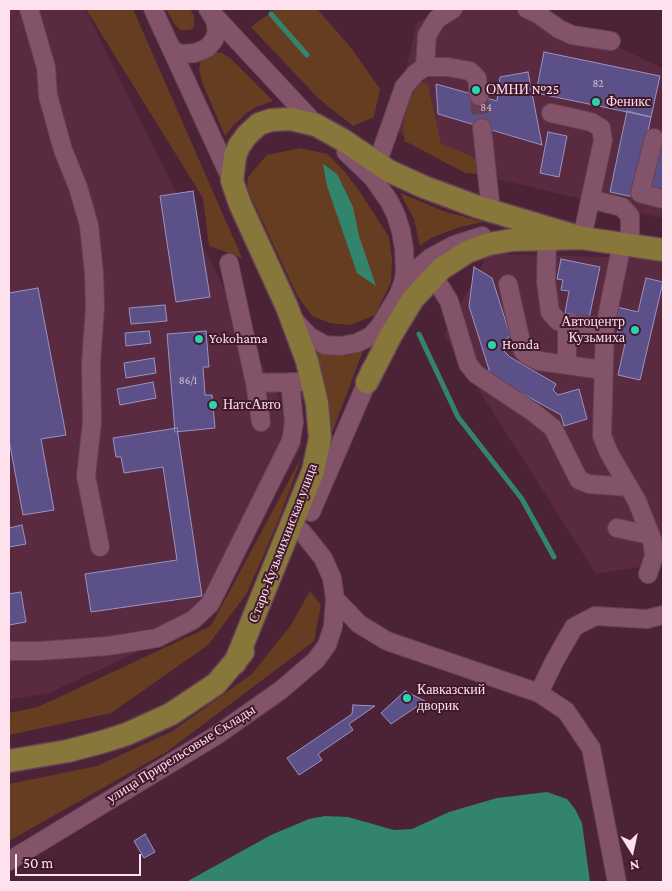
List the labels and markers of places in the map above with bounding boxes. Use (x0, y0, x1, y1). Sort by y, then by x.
place label: ОМНИ №25 (486, 82, 559, 98)
marker: ОМНИ №25 (470, 84, 482, 96)
place label: Феникс (606, 94, 651, 110)
marker: Феникс (590, 96, 602, 108)
place label: Автоцентр Кузьмиха (561, 314, 625, 347)
marker: Автоцентр Кузьмиха (629, 324, 641, 336)
place label: Yokohama (209, 331, 268, 347)
marker: Yokohama (193, 333, 205, 345)
place label: Honda (502, 337, 540, 353)
marker: Honda (486, 339, 498, 351)
place label: НатсАвто (223, 397, 281, 413)
marker: НатсАвто (207, 399, 219, 411)
place label: Кавказский дворик (417, 682, 485, 714)
marker: Кавказский дворик (401, 692, 413, 704)

